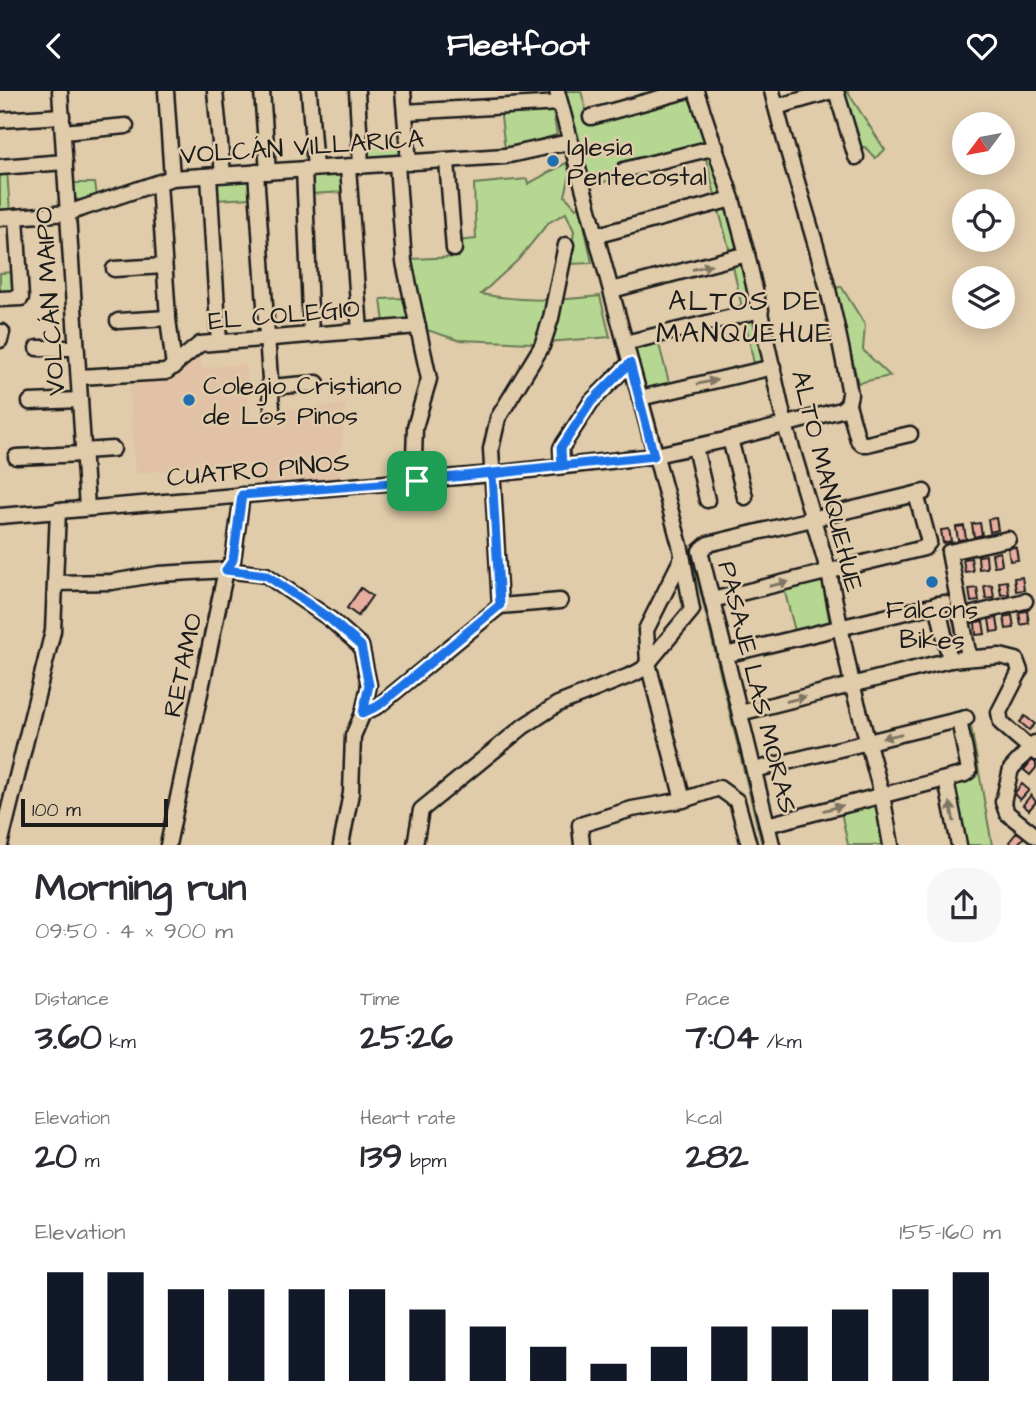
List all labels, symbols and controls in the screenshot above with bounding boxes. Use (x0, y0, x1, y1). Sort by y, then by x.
text: Fleetfoot (447, 23, 589, 68)
icon: back (35, 27, 73, 65)
icon: heart (963, 27, 1001, 65)
north arrow (952, 112, 1015, 175)
map controls (952, 112, 1015, 329)
street label: VOLCÁN VILLARICA (179, 121, 425, 173)
place label: Iglesia Pentecostal (567, 129, 707, 195)
marker: Iglesia Pentecostal (545, 153, 561, 169)
button: locate (952, 189, 1015, 252)
street label: VOLCÁN MAIPO (25, 205, 75, 397)
one-way arrow (691, 261, 712, 271)
button: layers (952, 266, 1015, 329)
district label: ALTOS DE MANQUEHUE (656, 282, 834, 353)
street label: EL COLEGIO (207, 290, 362, 340)
street label: ALTO MANQUEHUE (782, 367, 872, 596)
place label: Colegio Cristiano de Los Pinos (203, 368, 402, 434)
one-way arrow (696, 377, 718, 388)
marker: Colegio Cristiano de Los Pinos (181, 392, 197, 408)
street label: CUATRO PINOS (165, 444, 351, 496)
pin (387, 451, 447, 511)
icon: arrive (398, 462, 436, 500)
street label: PASAJE LAS MORAS (708, 557, 806, 817)
marker: Falcons Bikes (924, 574, 940, 590)
one-way arrow (768, 578, 790, 589)
place label: Falcons Bikes (886, 592, 978, 658)
street label: RETAMO (154, 610, 212, 721)
one-way arrow (785, 693, 807, 704)
one-way arrow (881, 730, 903, 741)
scale bar (21, 796, 168, 828)
text: 100 m (32, 797, 81, 824)
one-way arrow (947, 801, 958, 823)
one-way arrow (822, 802, 844, 813)
text: Morning run (35, 863, 247, 915)
button: share (927, 868, 1001, 942)
text: 09:50 · 4 × 900 m (35, 915, 233, 947)
text: Distance (35, 986, 109, 1013)
text: Time (360, 986, 400, 1013)
text: Pace (686, 986, 730, 1013)
text: 3.60 (35, 1013, 102, 1062)
text: 25:26 (360, 1013, 453, 1062)
text: 7:04 (686, 1013, 759, 1062)
text: km (102, 1029, 136, 1056)
text: /km (759, 1029, 802, 1056)
text: Elevation (35, 1105, 110, 1132)
text: Heart rate (360, 1105, 456, 1132)
text: kcal (686, 1105, 722, 1132)
text: 20 (35, 1132, 77, 1181)
text: 139 (360, 1132, 403, 1181)
text: 282 (686, 1132, 748, 1181)
text: m (77, 1148, 100, 1175)
text: bpm (403, 1148, 446, 1175)
text: Elevation (35, 1216, 126, 1248)
text: 155–160 m (899, 1216, 1001, 1248)

